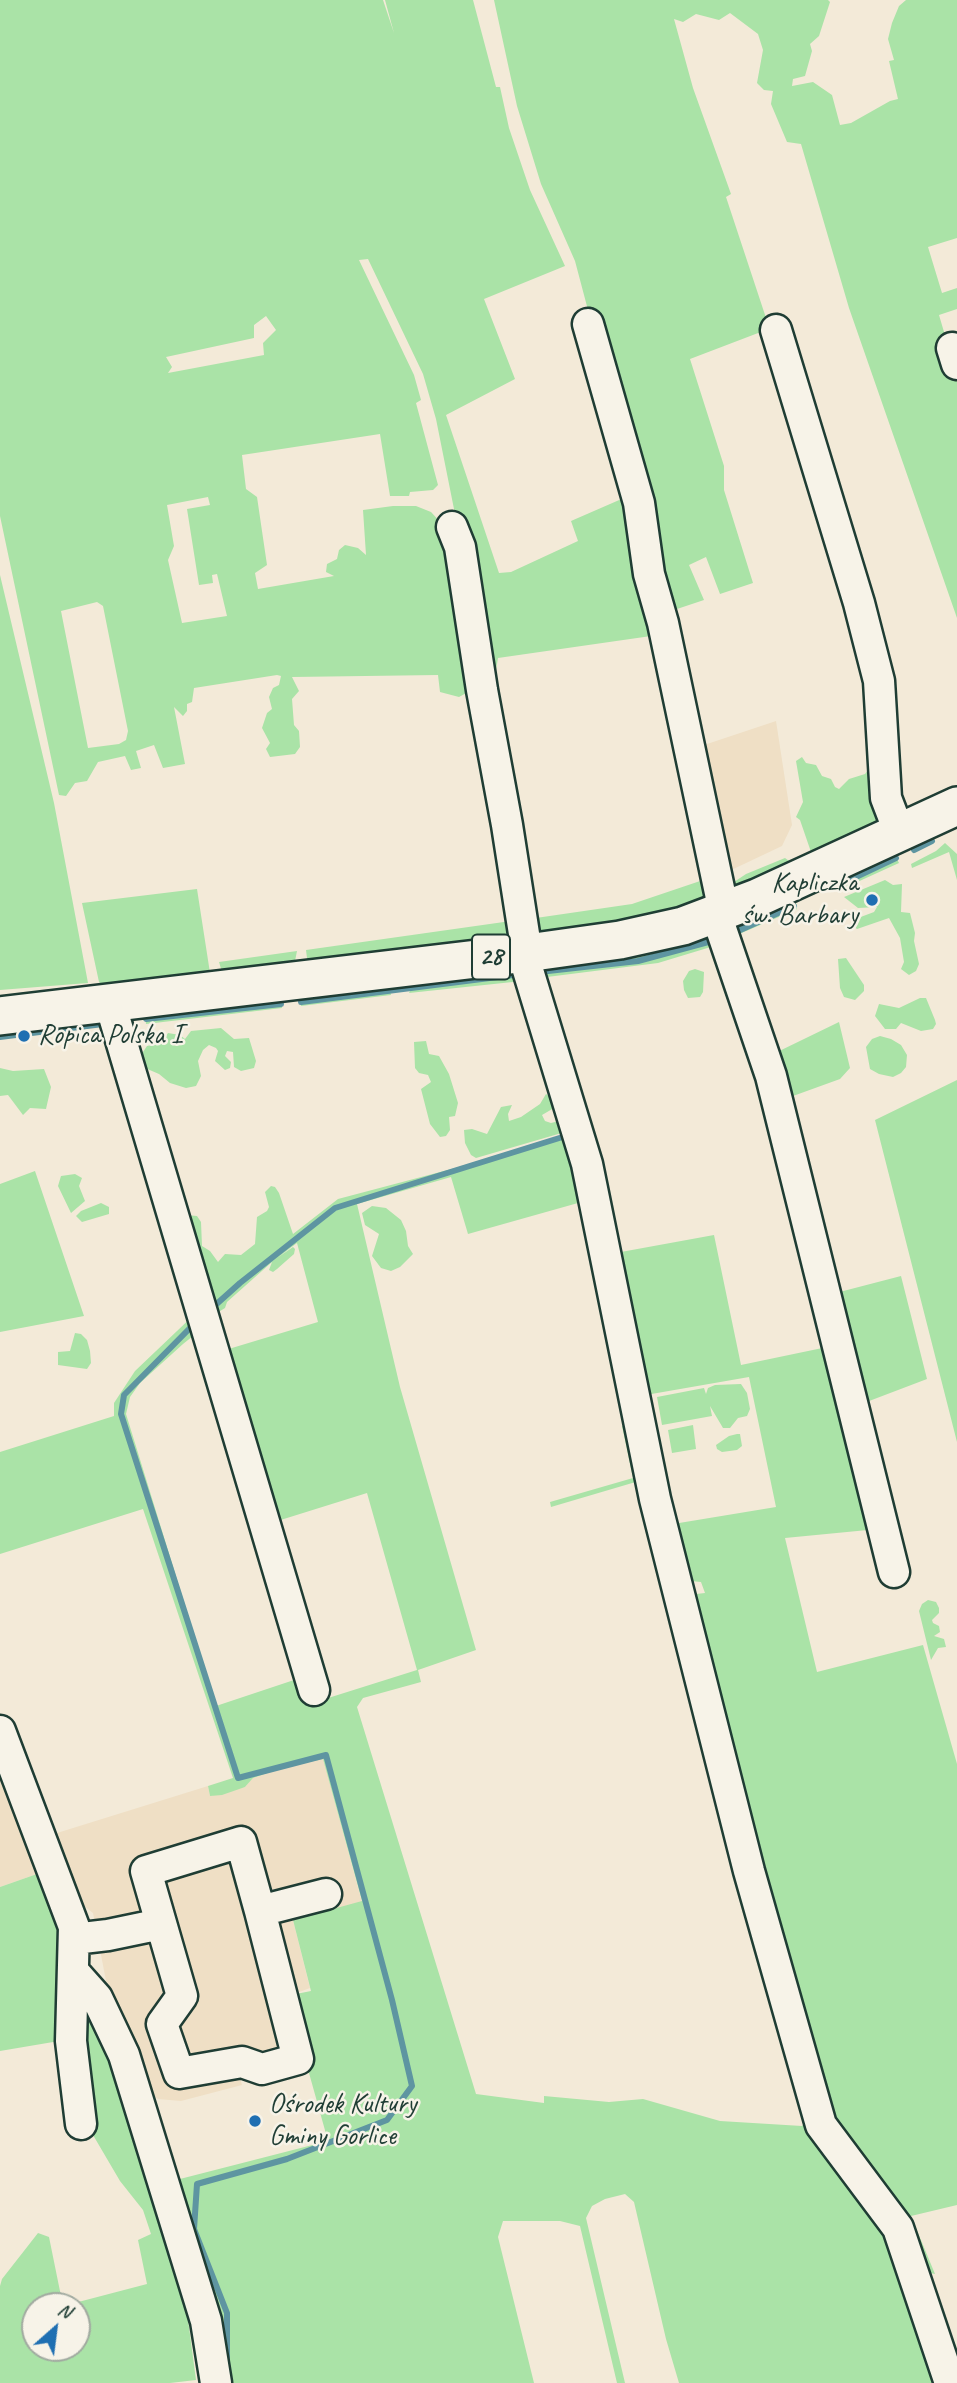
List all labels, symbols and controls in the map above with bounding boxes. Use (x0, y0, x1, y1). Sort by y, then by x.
place label: Kapliczka św. Barbary (742, 867, 858, 933)
marker: Kapliczka św. Barbary (864, 892, 880, 908)
road number: 28 (472, 934, 510, 980)
place label: Ropica Polska I (38, 1019, 182, 1053)
marker: Ropica Polska I (16, 1028, 32, 1044)
place label: Ośrodek Kultury Gminy Gorlice (269, 2088, 416, 2154)
marker: Ośrodek Kultury Gminy Gorlice (247, 2113, 263, 2129)
north arrow (21, 2292, 91, 2362)
text: N (54, 2297, 76, 2324)

